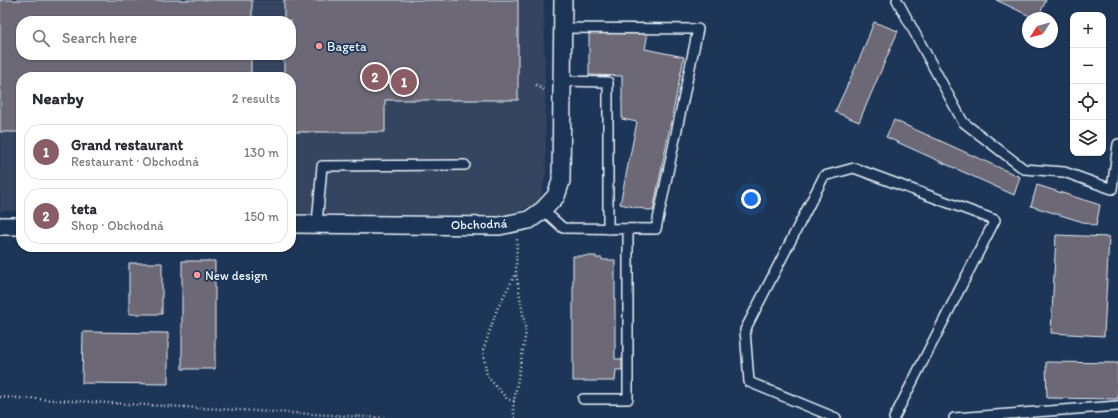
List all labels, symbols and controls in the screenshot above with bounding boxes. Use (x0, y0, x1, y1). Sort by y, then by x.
north arrow (1022, 12, 1058, 48)
map controls (1070, 12, 1106, 156)
button: + (1070, 12, 1106, 48)
search box (16, 16, 296, 60)
icon: search (30, 27, 52, 49)
text: Search here (62, 29, 137, 47)
place label: Bageta (327, 39, 367, 54)
marker: Bageta (314, 41, 324, 51)
button: − (1070, 48, 1106, 84)
pin: 2 (362, 62, 388, 92)
pin: 1 (391, 67, 417, 97)
button: locate (1070, 84, 1106, 120)
text: Nearby (32, 88, 84, 108)
text: 2 results (232, 91, 280, 106)
button: layers (1070, 120, 1106, 156)
text: Grand restaurant (71, 136, 183, 154)
text: 1 (43, 145, 49, 160)
text: 130 m (244, 145, 279, 160)
text: Restaurant · Obchodná (71, 154, 199, 169)
your location (741, 189, 761, 209)
text: teta (71, 200, 97, 218)
text: 2 (43, 209, 49, 224)
text: 150 m (244, 209, 279, 224)
street label: Obchodná (450, 216, 508, 232)
text: Shop · Obchodná (71, 218, 164, 233)
place label: New design (205, 268, 268, 283)
marker: New design (192, 270, 202, 280)

